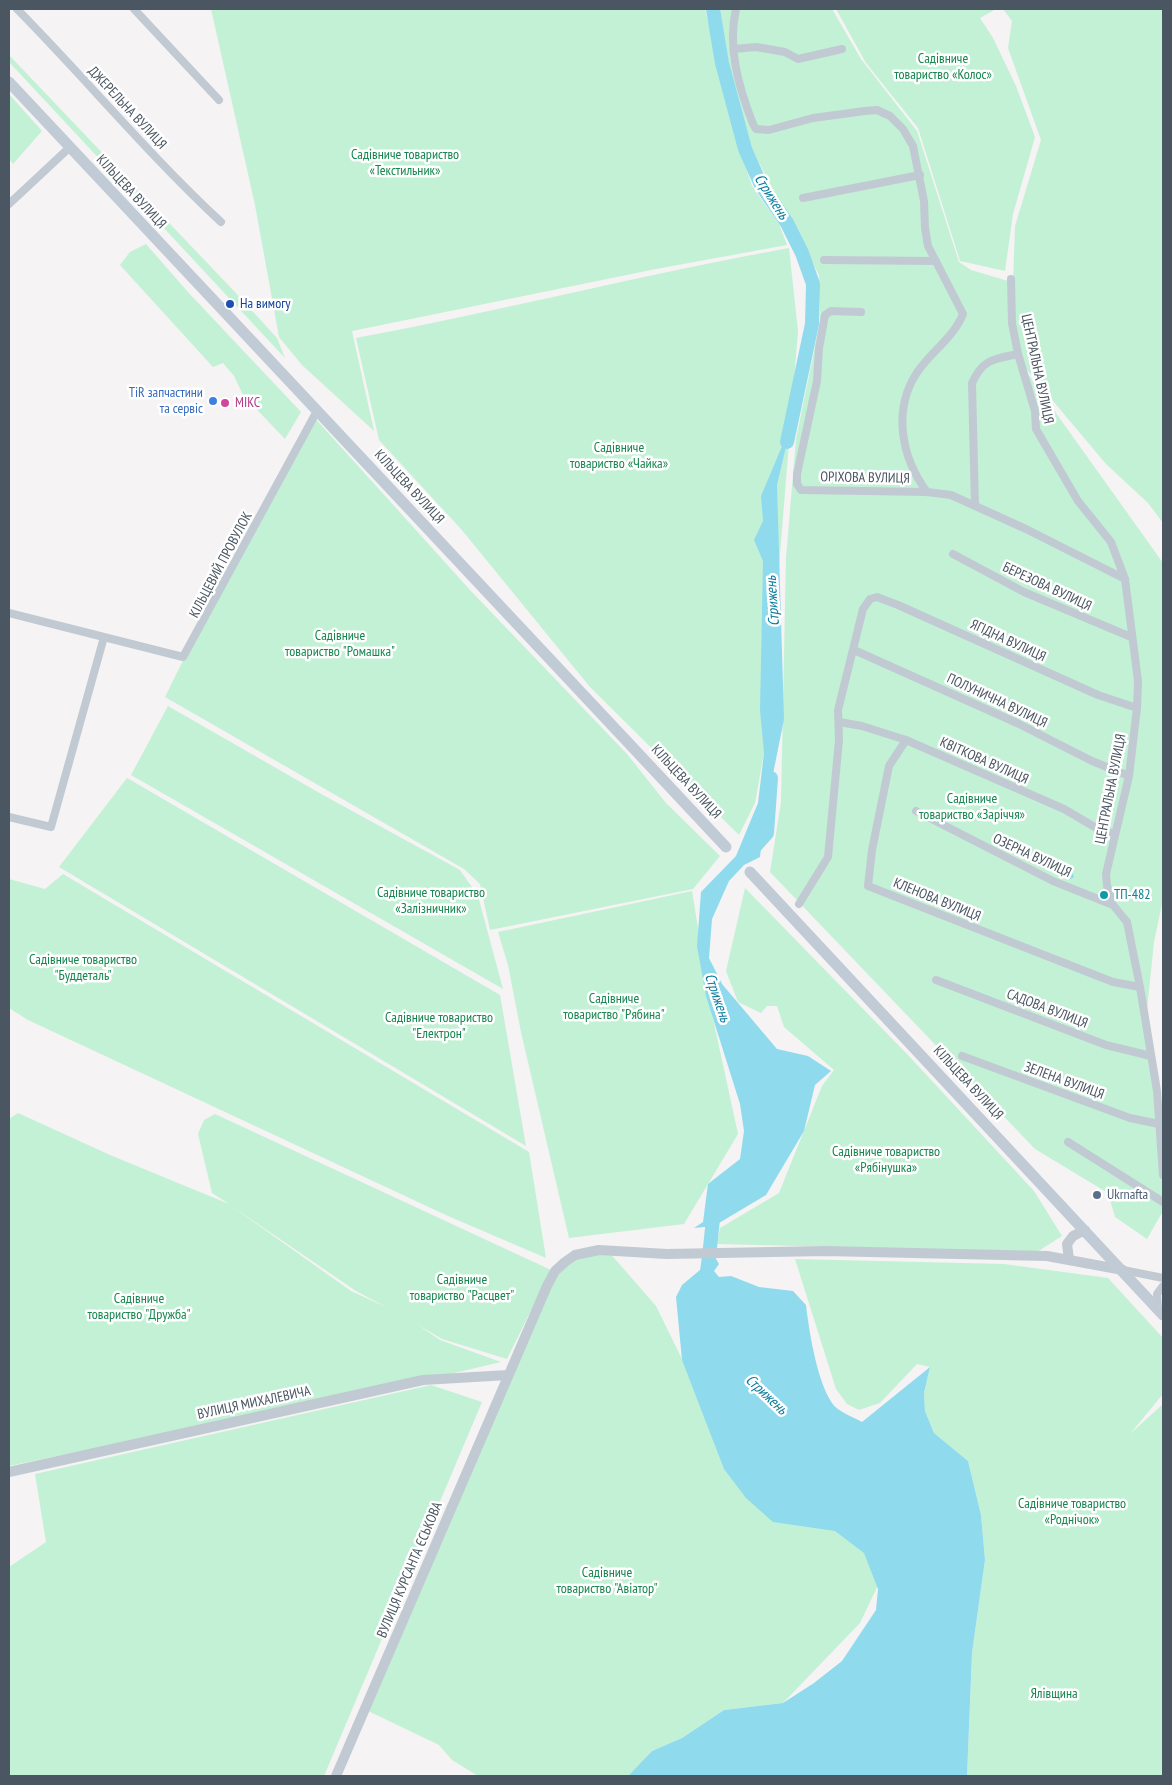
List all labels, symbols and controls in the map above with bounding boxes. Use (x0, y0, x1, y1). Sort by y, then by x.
park label: Садівниче товариство «Колос» (894, 51, 992, 84)
street label: ДЖЕРЕЛЬНА ВУЛИЦЯ (84, 63, 170, 153)
park label: Садівниче товариство «Текстильник» (351, 147, 459, 180)
street label: КІЛЬЦЕВА ВУЛИЦЯ (92, 152, 170, 232)
water label: Стрижень (750, 171, 792, 223)
place label: На вимогу (240, 296, 291, 312)
marker: На вимогу (224, 298, 236, 310)
street label: ЦЕНТРАЛЬНА ВУЛИЦЯ (1017, 313, 1057, 425)
place label: TiR запчастини та сервіс (129, 385, 203, 418)
marker: TiR запчастини та сервіс (207, 395, 219, 407)
place label: МІКС (235, 395, 260, 411)
marker: МІКС (219, 397, 231, 409)
park label: Садівниче товариство «Чайка» (570, 440, 668, 472)
street label: КІЛЬЦЕВА ВУЛИЦЯ (370, 447, 448, 527)
street label: ОРІХОВА ВУЛИЦЯ (820, 469, 910, 487)
street label: КІЛЬЦЕВИЙ ПРОВУЛОК (186, 509, 256, 621)
street label: БЕРЕЗОВА ВУЛИЦЯ (1000, 559, 1094, 615)
water label: Стрижень (762, 575, 784, 627)
street label: ЯГІДНА ВУЛИЦЯ (968, 616, 1048, 666)
park label: Садівниче товариство "Ромашка" (285, 628, 395, 660)
street label: ПОЛУНИЧНА ВУЛИЦЯ (944, 670, 1050, 732)
street label: ЦЕНТРАЛЬНА ВУЛИЦЯ (1092, 733, 1130, 845)
street label: КВІТКОВА ВУЛИЦЯ (937, 734, 1031, 788)
street label: КІЛЬЦЕВА ВУЛИЦЯ (647, 742, 725, 822)
park label: Садівниче товариство «Заріччя» (919, 791, 1025, 824)
street label: ОЗЕРНА ВУЛИЦЯ (990, 830, 1074, 882)
street label: КЛЕНОВА ВУЛИЦЯ (891, 875, 983, 925)
park label: Садівниче товариство «Залізничник» (377, 885, 485, 918)
place label: ТП-482 (1114, 887, 1151, 903)
marker: ТП-482 (1098, 889, 1110, 901)
park label: Садівниче товариство "Буддеталь" (29, 952, 137, 984)
water label: Стрижень (700, 971, 734, 1025)
street label: САДОВА ВУЛИЦЯ (1004, 986, 1090, 1032)
park label: Садівниче товариство "Рябина" (563, 991, 665, 1024)
park label: Садівниче товариство "Електрон" (385, 1010, 493, 1042)
street label: КІЛЬЦЕВА ВУЛИЦЯ (929, 1043, 1007, 1123)
street label: ЗЕЛЕНА ВУЛИЦЯ (1022, 1059, 1106, 1103)
park label: Садівниче товариство «Рябінушка» (832, 1144, 940, 1176)
place label: Ukrnafta (1107, 1187, 1148, 1203)
marker: Ukrnafta (1091, 1189, 1103, 1201)
park label: Садівниче товариство "Расцвет" (410, 1272, 514, 1304)
park label: Садівниче товариство "Дружба" (87, 1291, 191, 1324)
water label: Стрижень (741, 1371, 791, 1419)
street label: ВУЛИЦЯ МИХАЛЕВИЧА (196, 1383, 312, 1423)
park label: Садівниче товариство «Роднічок» (1018, 1496, 1126, 1528)
street label: ВУЛИЦЯ КУРСАНТА ЄСЬКОВА (374, 1500, 446, 1640)
park label: Садівниче товариство "Авіатор" (556, 1565, 658, 1598)
park label: Ялівщина (1030, 1686, 1078, 1702)

